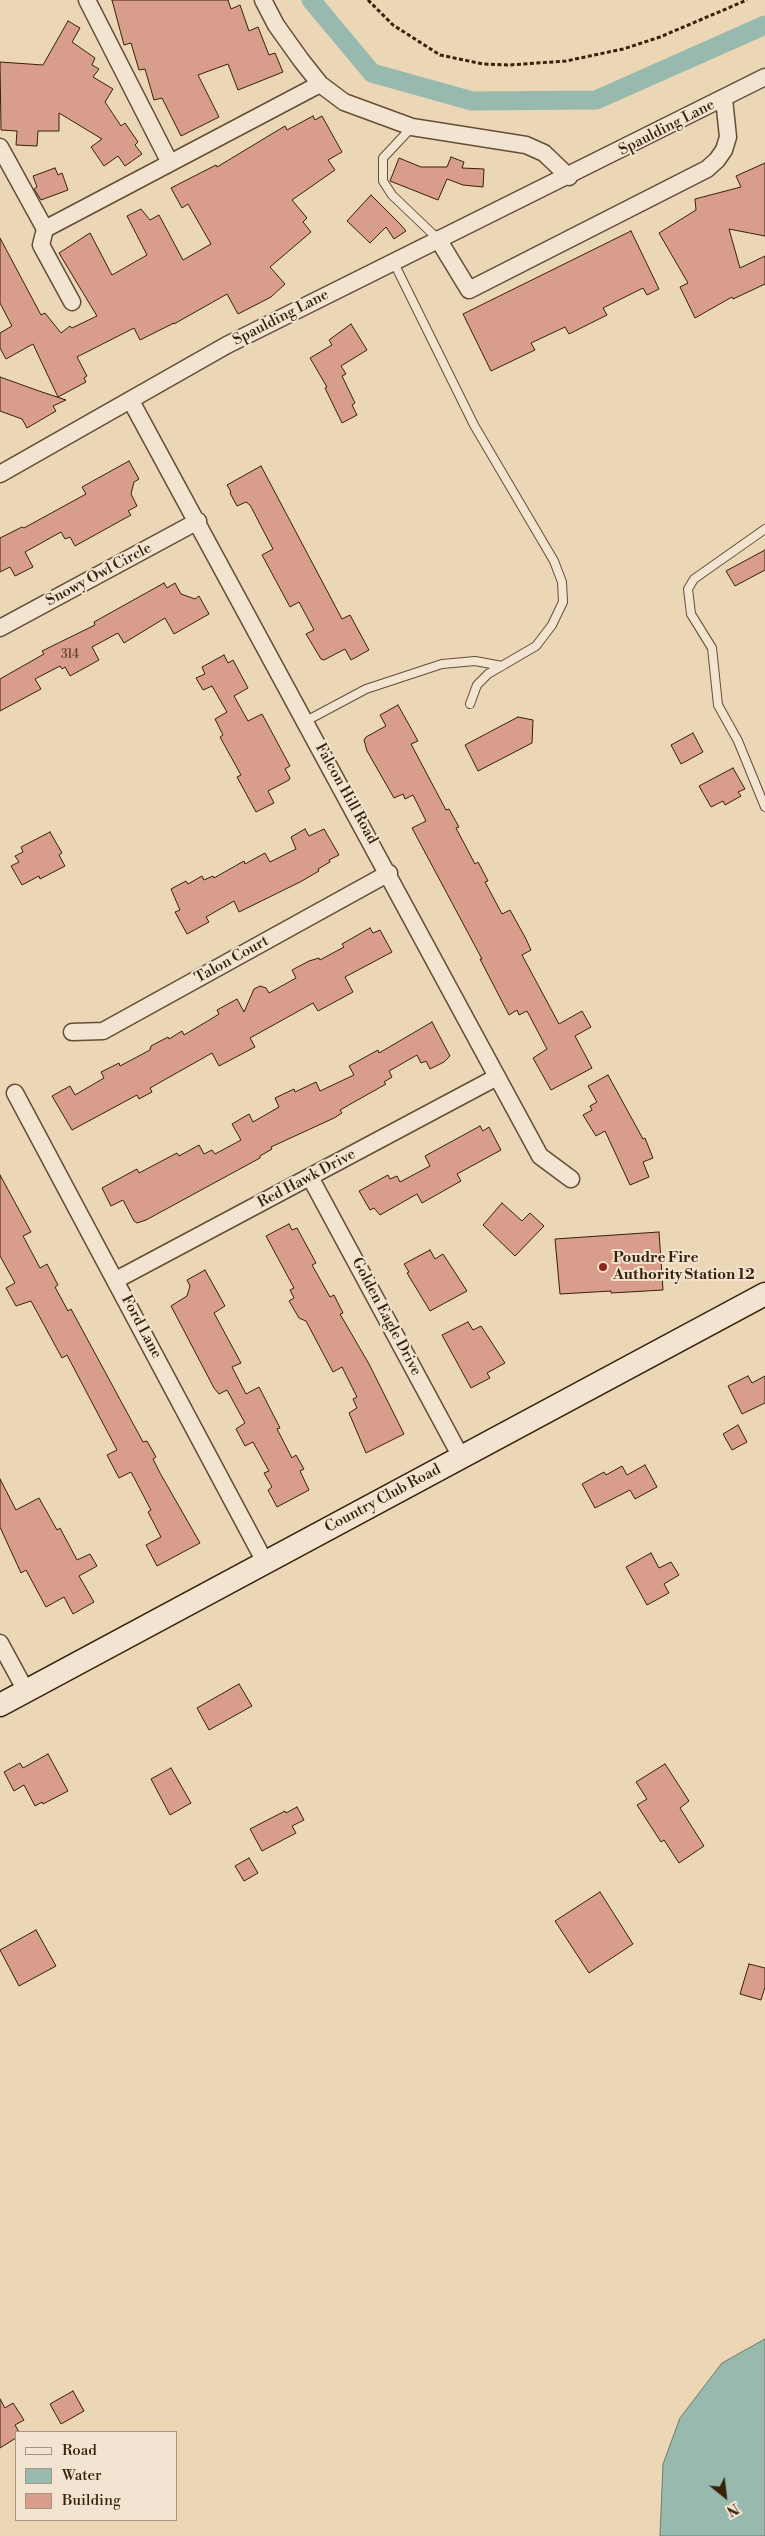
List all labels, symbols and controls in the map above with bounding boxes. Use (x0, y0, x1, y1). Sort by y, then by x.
street label: Spaulding Lane (616, 96, 718, 160)
street label: Spaulding Lane (230, 286, 332, 350)
street label: Snowy Owl Circle (43, 540, 155, 610)
house number: 314 (61, 648, 79, 662)
street label: Falcon Hill Road (311, 740, 381, 848)
street label: Talon Court (192, 932, 272, 988)
street label: Red Hawk Drive (255, 1146, 359, 1212)
place label: Poudre Fire Authority Station 12 (613, 1249, 755, 1284)
street label: Golden Eagle Drive (347, 1255, 425, 1379)
marker: Poudre Fire Authority Station 12 (597, 1261, 609, 1273)
street label: Ford Lane (117, 1292, 165, 1362)
street label: Country Club Road (322, 1461, 444, 1537)
legend (15, 2431, 178, 2521)
text: Road (62, 2441, 97, 2460)
text: Water (62, 2466, 101, 2485)
north arrow (700, 2471, 750, 2521)
text: Building (62, 2491, 121, 2510)
text: N (723, 2499, 741, 2520)

